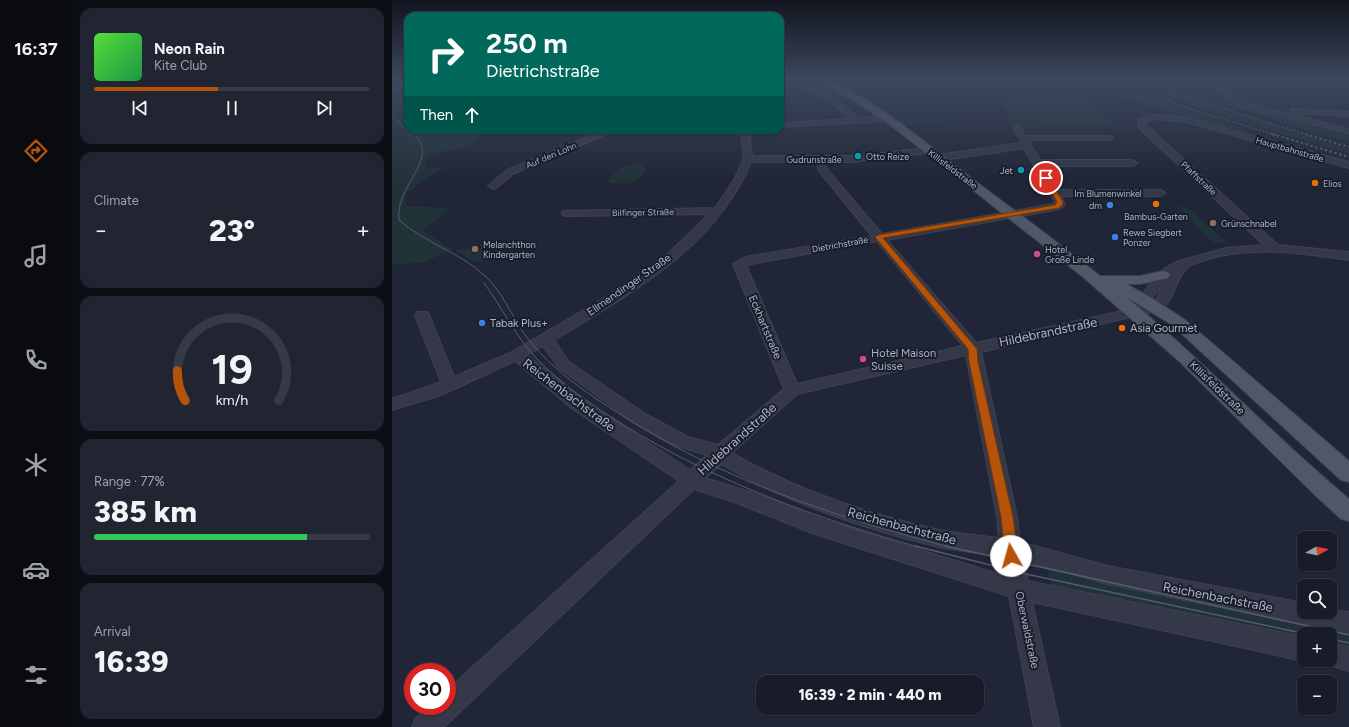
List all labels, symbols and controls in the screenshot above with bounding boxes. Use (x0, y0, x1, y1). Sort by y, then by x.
text: 250 m (486, 26, 568, 60)
icon: right (420, 28, 472, 80)
text: 16:37 (14, 38, 58, 60)
text: Neon Rain (154, 40, 225, 58)
text: Kite Club (154, 58, 207, 73)
text: Dietrichstraße (486, 60, 600, 82)
icon: previous (129, 97, 151, 119)
icon: pause (221, 97, 243, 119)
icon: next (313, 97, 335, 119)
icon: ahead (461, 104, 483, 126)
text: Then (420, 106, 453, 124)
street label: Hauptbahnstraße (1255, 134, 1325, 164)
icon: directions (22, 137, 50, 165)
street label: Auf den Lohn (524, 139, 578, 171)
street label: Killisfeldstraße (926, 147, 980, 191)
marker: Otto Reize (853, 151, 863, 161)
place label: Otto Reize (866, 151, 909, 162)
street label: Gudrunstraße (786, 154, 842, 165)
street label: Pfaffstraße (1179, 159, 1219, 197)
pin (1029, 161, 1063, 195)
place label: Jet (1000, 165, 1014, 176)
marker: Jet (1016, 165, 1026, 175)
icon: arrive (1035, 167, 1057, 189)
marker: Elios (1310, 178, 1320, 188)
place label: Elios (1323, 178, 1342, 189)
street label: Im Blumenwinkel (1074, 188, 1142, 199)
text: Climate (94, 193, 139, 208)
marker: Bambus-Garten (1151, 199, 1161, 209)
place label: dm (1089, 200, 1102, 211)
marker: dm (1105, 200, 1115, 210)
street label: Bilfinger Straße (612, 206, 674, 218)
place label: Bambus-Garten (1124, 211, 1188, 222)
text: 23° (209, 212, 255, 249)
text: − (94, 217, 108, 244)
text: + (356, 217, 370, 244)
marker: Grünschnabel (1208, 218, 1218, 228)
place label: Grünschnabel (1221, 218, 1277, 229)
place label: Rewe Siegbert Ponzer (1123, 227, 1183, 248)
marker: Rewe Siegbert Ponzer (1110, 232, 1120, 242)
street label: Dietrichstraße (811, 234, 869, 254)
place label: Melanchthon Kindergarten (483, 239, 536, 260)
icon: music (22, 242, 50, 270)
marker: Melanchthon Kindergarten (470, 244, 480, 254)
place label: Hotel Große Linde (1045, 244, 1094, 265)
marker: Hotel Große Linde (1032, 249, 1042, 259)
street label: Ellmendinger Straße (585, 251, 673, 319)
street label: Eckhartstraße (746, 293, 784, 361)
street label: Hildebrandstraße (997, 314, 1099, 350)
place label: Tabak Plus+ (490, 317, 548, 330)
marker: Tabak Plus+ (477, 318, 487, 328)
place label: Asia Gourmet (1130, 322, 1198, 335)
marker: Asia Gourmet (1117, 323, 1127, 333)
text: 19 (211, 344, 253, 394)
icon: phone (22, 346, 50, 374)
place label: Hotel Maison Suisse (871, 347, 936, 373)
marker: Hotel Maison Suisse (858, 354, 868, 364)
street label: Reichenbachstraße (520, 355, 618, 435)
street label: Killisfeldstraße (1187, 358, 1247, 418)
text: km/h (216, 391, 248, 409)
street label: Hildebrandstraße (695, 400, 779, 478)
icon: climate (22, 451, 50, 479)
text: Range · 77% (94, 474, 165, 489)
text: 385 km (94, 493, 197, 530)
street label: Reichenbachstraße (846, 504, 958, 548)
north arrow (1297, 531, 1337, 571)
map controls (1297, 531, 1337, 715)
position arrow (990, 535, 1032, 577)
icon: car (22, 556, 50, 584)
street label: Reichenbachstraße (1162, 579, 1274, 615)
button: search (1297, 579, 1337, 619)
street label: Oberwaldstraße (1012, 590, 1042, 670)
text: Arrival (94, 624, 131, 639)
button: + (1297, 627, 1337, 667)
text: 16:39 (94, 643, 169, 680)
icon: filters (22, 661, 50, 689)
speed limit sign: 30 (404, 663, 456, 715)
button: − (1297, 675, 1337, 715)
text: 16:39 · 2 min · 440 m (798, 686, 942, 704)

